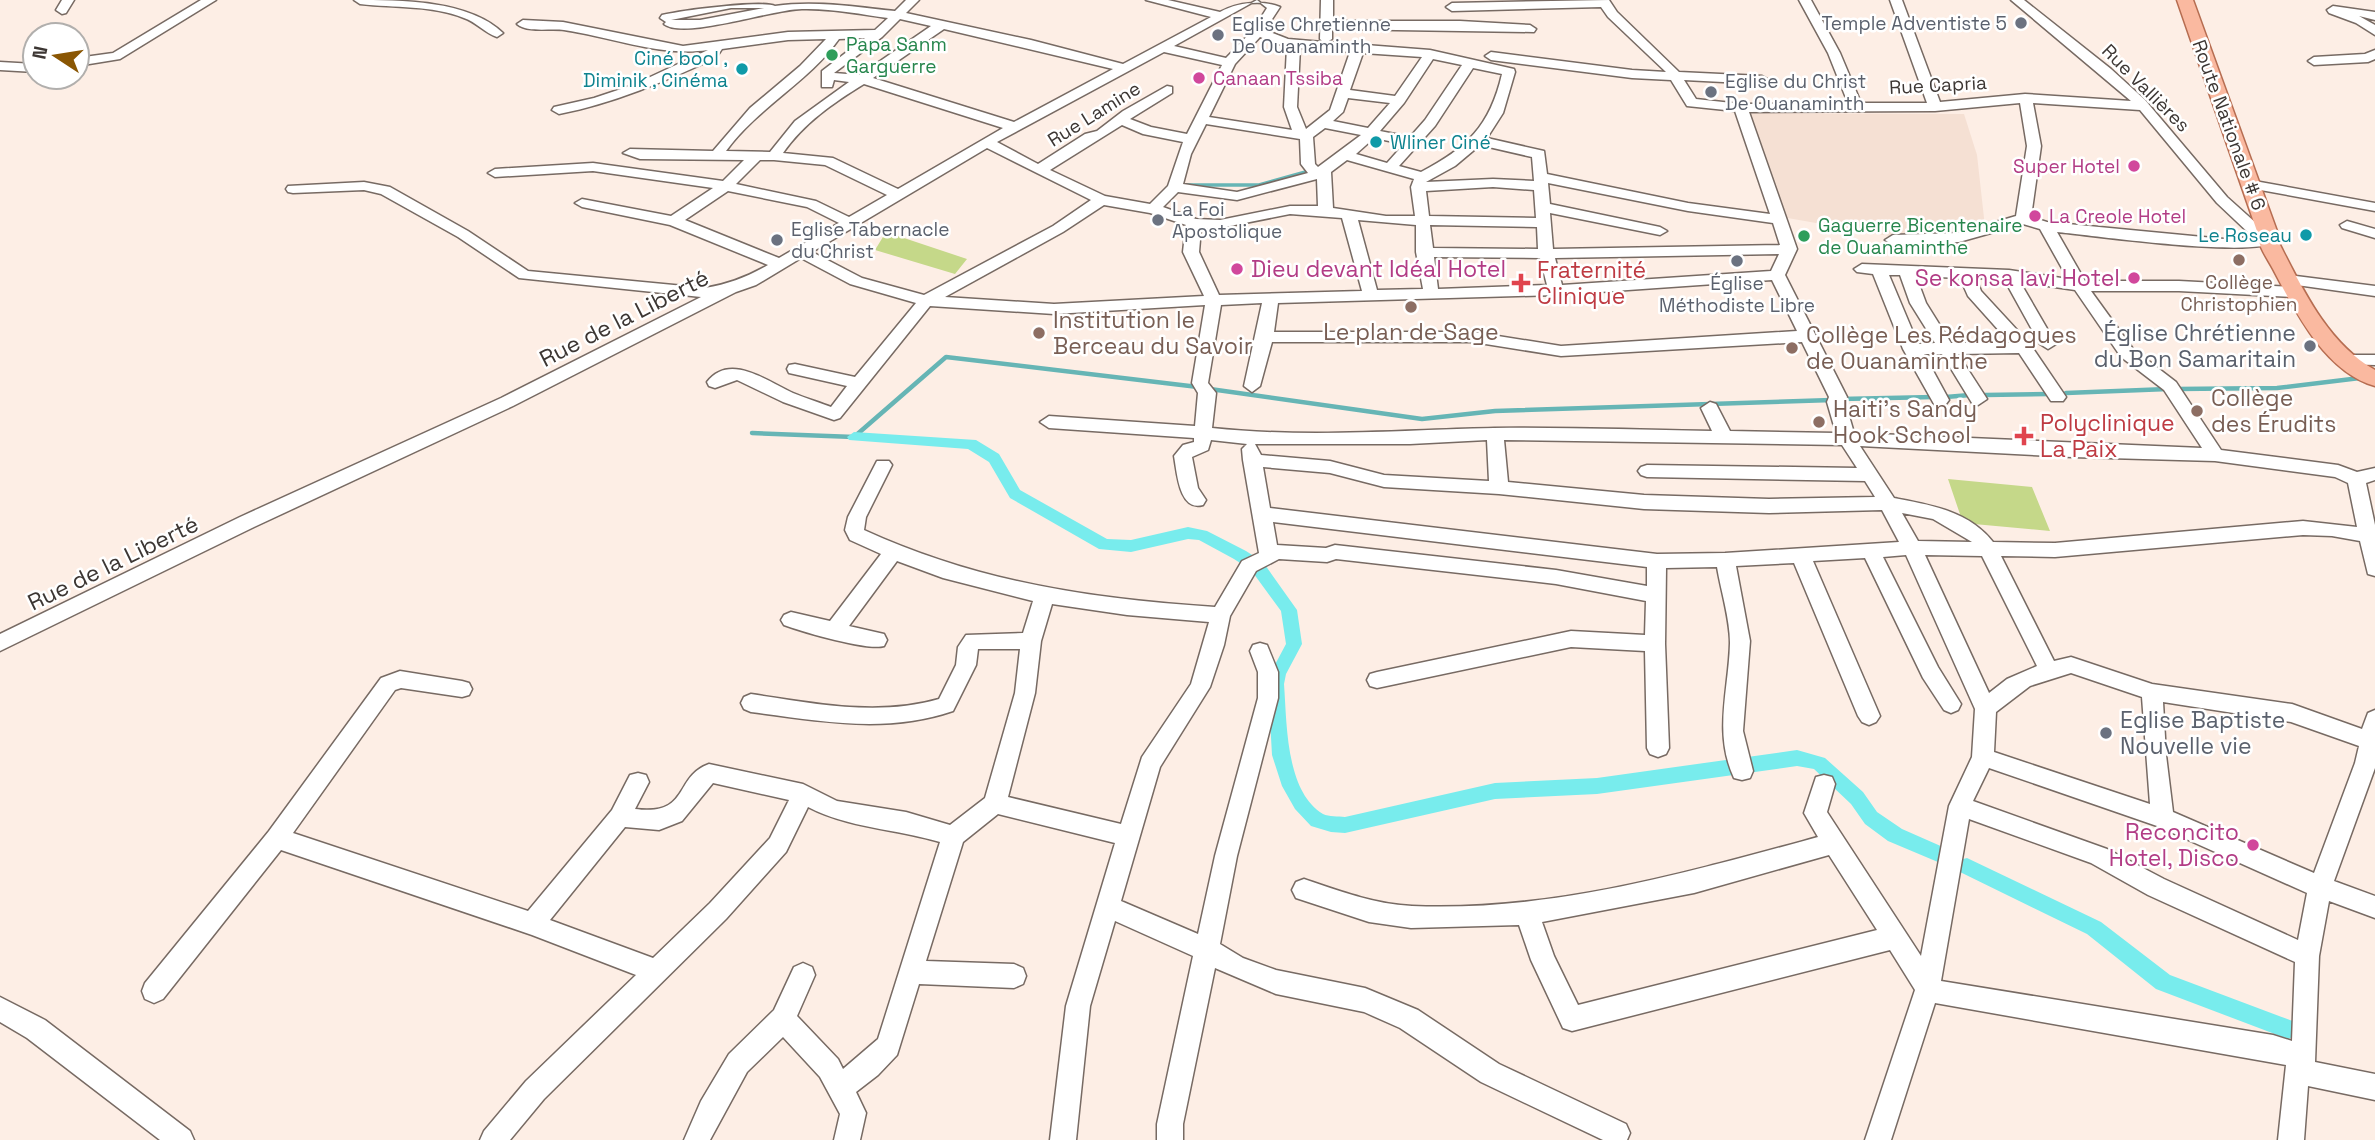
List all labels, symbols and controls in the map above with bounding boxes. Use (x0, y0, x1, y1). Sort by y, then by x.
place label: Temple Adventiste 5 (1822, 11, 2007, 36)
place label: Eglise Chretienne De Ouanaminth (1232, 12, 1391, 59)
marker: Temple Adventiste 5 (2013, 15, 2029, 31)
north arrow (21, 21, 91, 91)
marker: Eglise Chretienne De Ouanaminth (1210, 27, 1226, 43)
place label: Papa Sanm Garguerre (846, 32, 947, 79)
street label: Route Nationale # 6 (2187, 36, 2271, 214)
street label: Rue Vallières (2097, 39, 2195, 137)
text: N (26, 44, 53, 61)
place label: Ciné bool , Diminik , Cinéma (583, 46, 728, 93)
marker: Papa Sanm Garguerre (824, 47, 840, 63)
marker: Ciné bool , Diminik , Cinéma (734, 61, 750, 77)
place label: Canaan Tssiba (1213, 66, 1343, 91)
place label: Eglise du Christ De Ouanaminth (1725, 69, 1866, 116)
marker: Canaan Tssiba (1191, 70, 1207, 86)
street label: Rue Capria (1888, 70, 1988, 100)
street label: Rue Lamine (1043, 76, 1145, 152)
marker: Eglise du Christ De Ouanaminth (1703, 84, 1719, 100)
place label: Wliner Ciné (1390, 130, 1491, 155)
marker: Wliner Ciné (1368, 134, 1384, 150)
place label: Super Hotel (2013, 154, 2120, 179)
marker: Super Hotel (2126, 158, 2142, 174)
place label: La Foi Apostolique (1172, 197, 1282, 244)
place label: La Creole Hotel (2049, 204, 2186, 229)
marker: La Creole Hotel (2027, 208, 2043, 224)
marker: La Foi Apostolique (1150, 212, 1166, 228)
place label: Gaguerre Bicentenaire de Ouanaminthe (1818, 213, 2023, 260)
place label: Eglise Tabernacle du Christ (791, 217, 950, 264)
place label: Le Roseau (2198, 223, 2292, 248)
marker: Le Roseau (2298, 227, 2314, 243)
marker: Gaguerre Bicentenaire de Ouanaminthe (1796, 228, 1812, 244)
marker: Eglise Tabernacle du Christ (769, 232, 785, 248)
marker: Collège Christophien (2231, 252, 2247, 268)
marker: Église Méthodiste Libre (1729, 253, 1745, 269)
place label: Dieu devant Idéal Hotel (1251, 254, 1506, 284)
place label: Fraternité Clinique (1537, 255, 1646, 311)
marker: Dieu devant Idéal Hotel (1229, 261, 1245, 277)
street label: Rue de la Liberté (534, 262, 714, 374)
place label: Se konsa lavi Hotel (1915, 263, 2120, 293)
marker: Se konsa lavi Hotel (2126, 270, 2142, 286)
place label: Collège Christophien (2180, 270, 2298, 317)
place label: Église Méthodiste Libre (1659, 271, 1815, 318)
marker: Fraternité Clinique (1511, 273, 1531, 293)
marker: Le plan de Sage (1403, 299, 1419, 315)
place label: Institution le Berceau du Savoir (1053, 305, 1252, 361)
place label: Le plan de Sage (1323, 317, 1499, 347)
place label: Église Chrétienne du Bon Samaritain (2094, 318, 2296, 374)
place label: Collège Les Pédagogues de Ouanaminthe (1806, 320, 2077, 376)
marker: Institution le Berceau du Savoir (1031, 325, 1047, 341)
marker: Église Chrétienne du Bon Samaritain (2302, 338, 2318, 354)
marker: Collège Les Pédagogues de Ouanaminthe (1784, 340, 1800, 356)
place label: Collège des Érudits (2211, 383, 2336, 439)
place label: Haiti's Sandy Hook School (1833, 394, 1977, 450)
marker: Collège des Érudits (2189, 403, 2205, 419)
place label: Polyclinique La Paix (2040, 408, 2175, 464)
marker: Haiti's Sandy Hook School (1811, 414, 1827, 430)
marker: Polyclinique La Paix (2014, 426, 2034, 446)
street label: Rue de la Liberté (23, 509, 203, 617)
place label: Eglise Baptiste Nouvelle vie (2120, 705, 2285, 761)
marker: Eglise Baptiste Nouvelle vie (2098, 725, 2114, 741)
place label: Reconcito Hotel, Disco (2109, 817, 2239, 873)
marker: Reconcito Hotel, Disco (2245, 837, 2261, 853)

